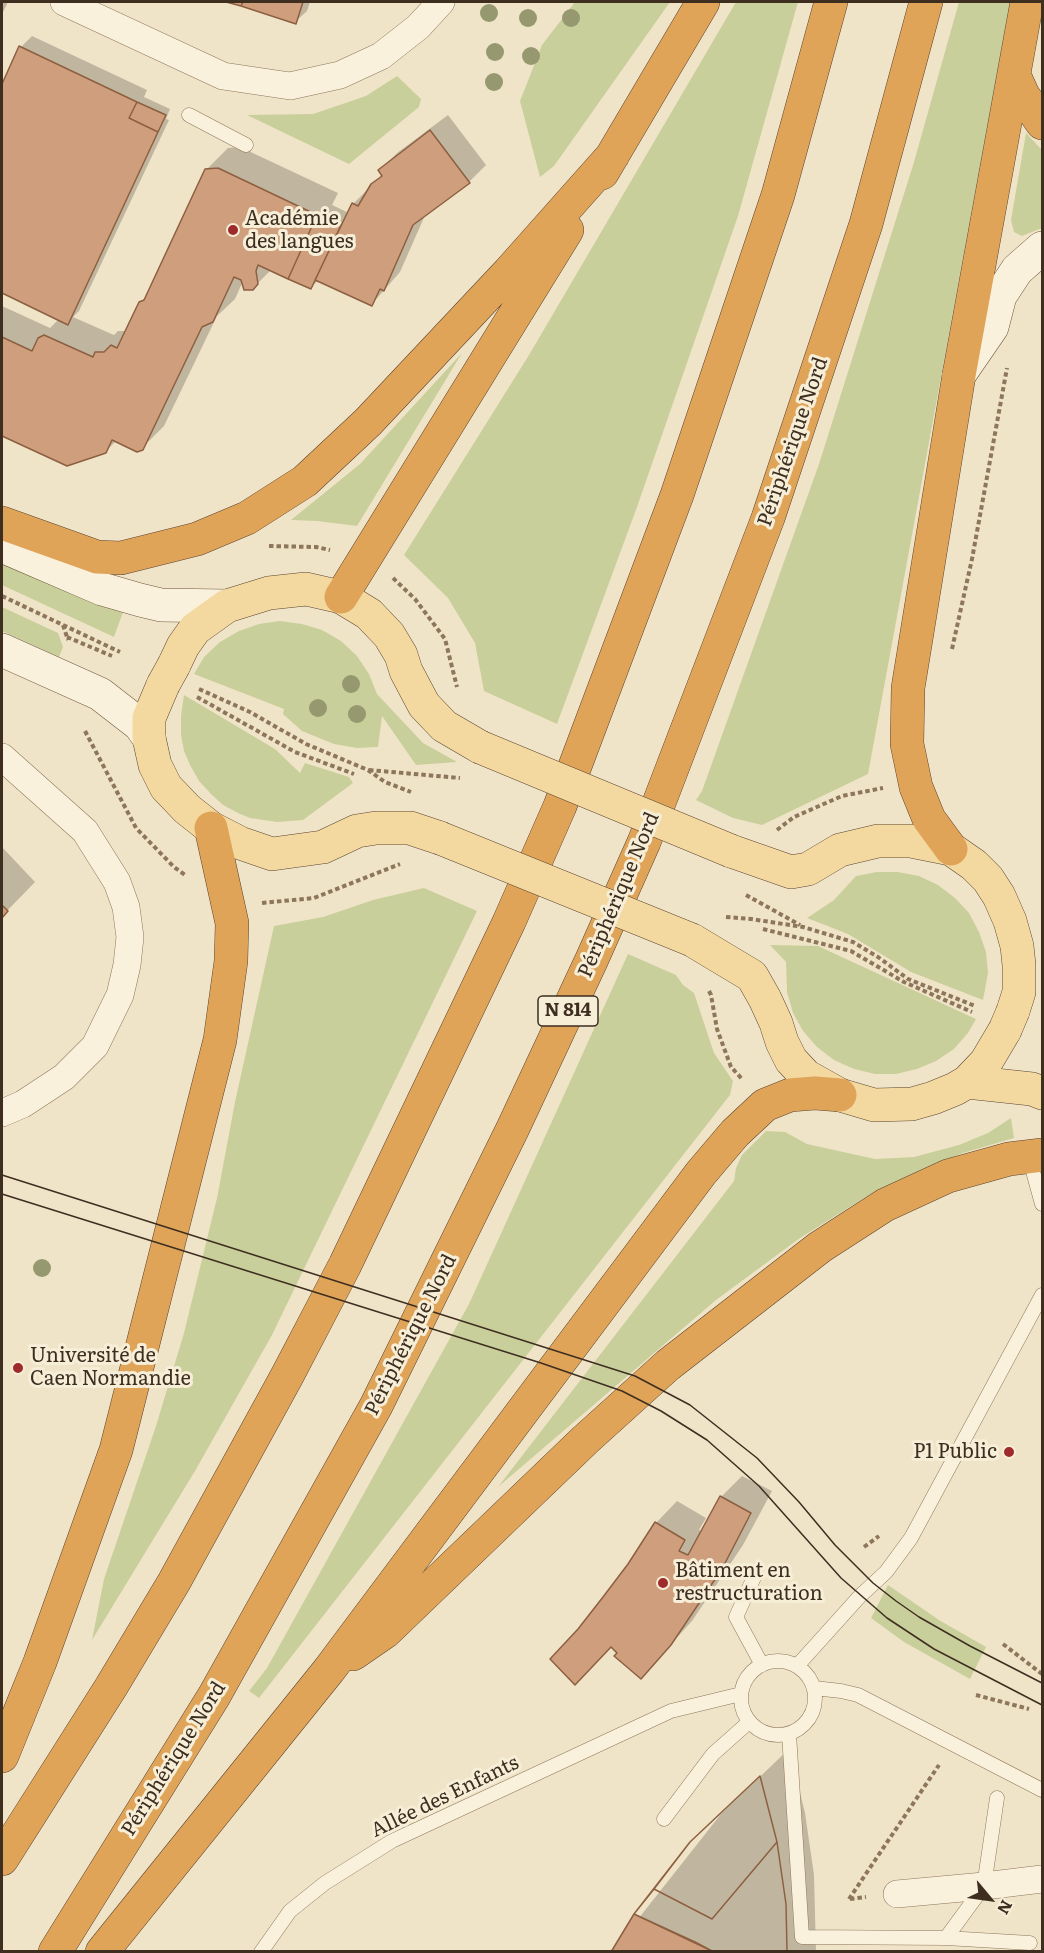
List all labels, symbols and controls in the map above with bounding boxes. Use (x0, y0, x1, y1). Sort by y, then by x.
place label: Académie des langues (245, 207, 354, 254)
marker: Académie des langues (226, 223, 240, 237)
street label: Périphérique Nord (753, 354, 833, 530)
street label: Périphérique Nord (573, 809, 665, 981)
road number: N 814 (538, 996, 598, 1026)
street label: Périphérique Nord (360, 1251, 462, 1419)
place label: Université de Caen Normandie (30, 1344, 191, 1391)
marker: Université de Caen Normandie (11, 1361, 25, 1375)
place label: P1 Public (913, 1440, 997, 1464)
marker: P1 Public (1002, 1445, 1016, 1459)
place label: Bâtiment en restructuration (675, 1559, 823, 1606)
marker: Bâtiment en restructuration (656, 1576, 670, 1590)
street label: Périphérique Nord (117, 1677, 231, 1841)
street label: Allée des Enfants (367, 1751, 523, 1843)
north arrow (960, 1869, 1020, 1929)
text: N (992, 1896, 1019, 1919)

